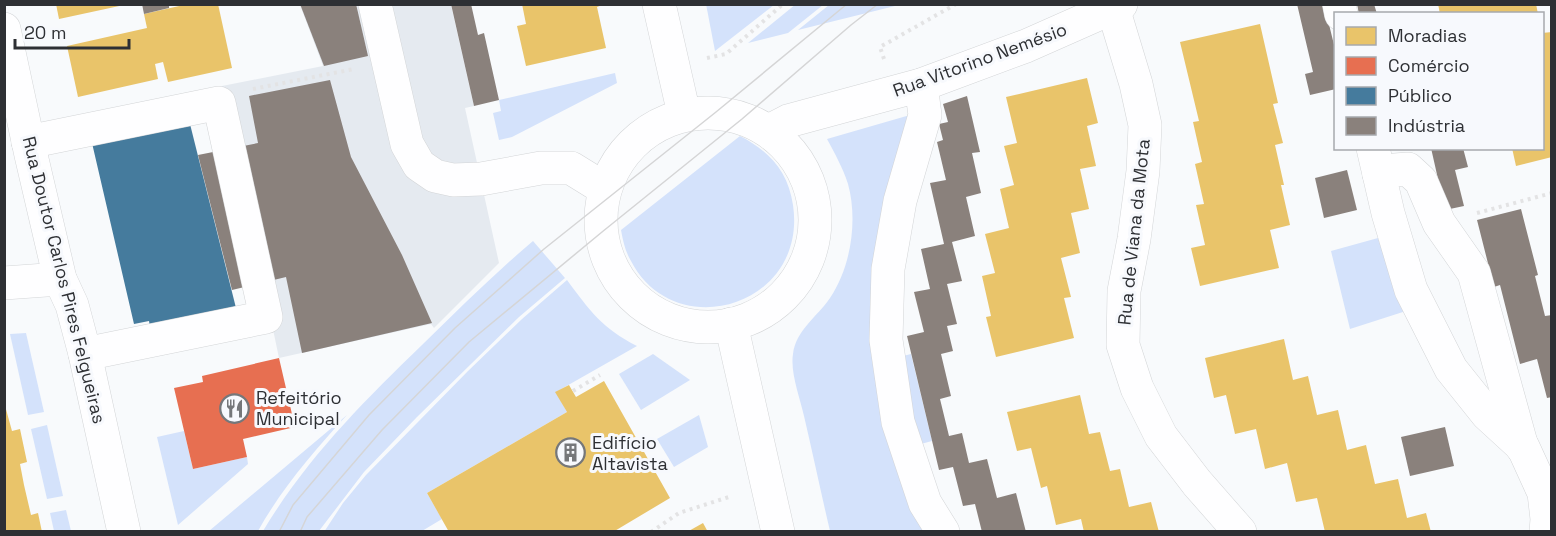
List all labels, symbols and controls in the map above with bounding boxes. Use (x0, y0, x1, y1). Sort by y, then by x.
scale bar (15, 12, 129, 50)
legend (1334, 12, 1544, 150)
street label: Rua Vitorino Nemésio (890, 17, 1070, 102)
text: 20 m (24, 21, 67, 44)
text: Moradias (1388, 24, 1467, 47)
text: Comércio (1388, 54, 1470, 77)
text: Público (1388, 84, 1452, 107)
text: Indústria (1388, 114, 1465, 137)
street label: Rua Doutor Carlos Pires Felgueiras (18, 134, 111, 426)
street label: Rua de Viana da Mota (1112, 138, 1155, 326)
place label: Refeitório Municipal (256, 386, 342, 430)
restaurant icon: Refeitório Municipal (219, 392, 251, 424)
place label: Edifício Altavista (592, 431, 668, 475)
building icon: Edifício Altavista (555, 437, 587, 469)

